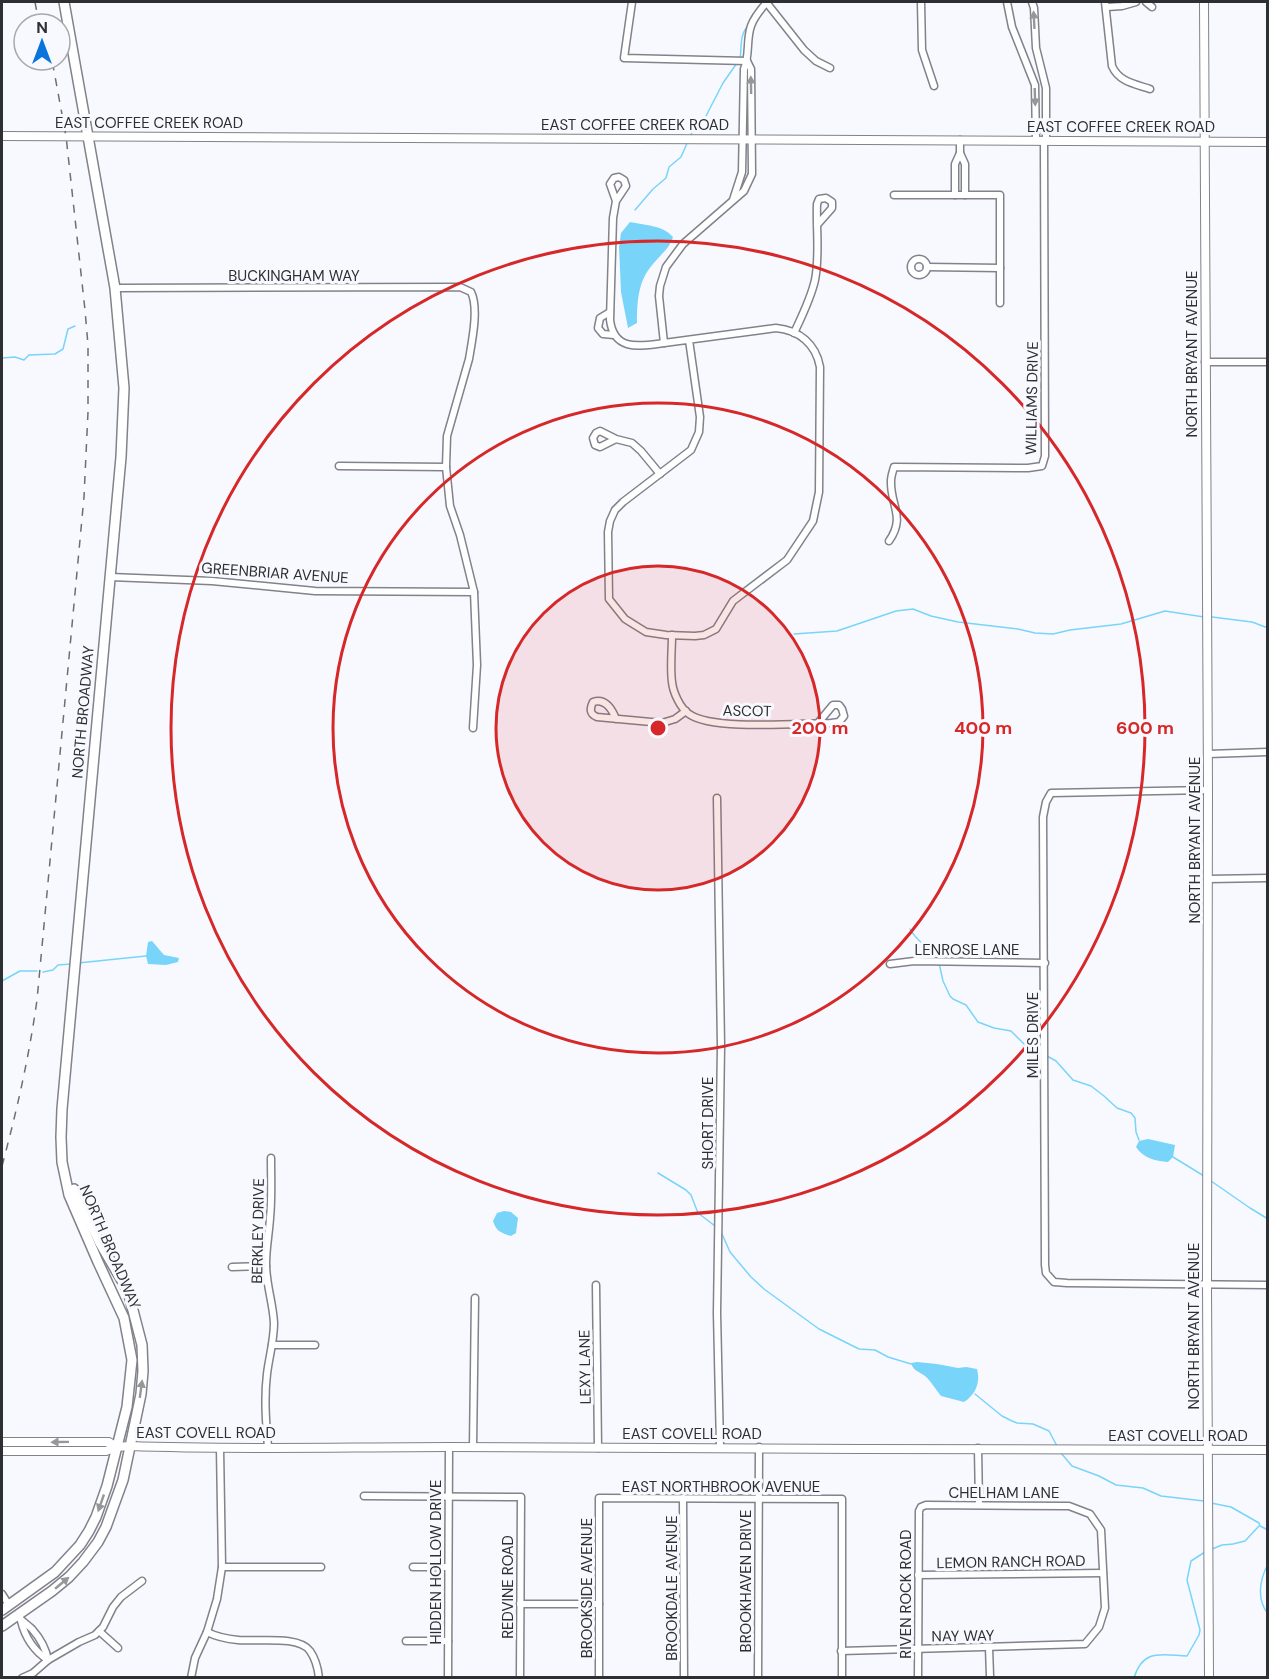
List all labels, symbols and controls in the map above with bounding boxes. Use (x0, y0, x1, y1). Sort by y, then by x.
one-way arrow (1030, 11, 1039, 30)
north arrow (12, 12, 72, 72)
text: N (36, 17, 48, 38)
one-way arrow (747, 75, 756, 94)
one-way arrow (1031, 88, 1040, 107)
street label: EAST COFFEE CREEK ROAD (55, 113, 243, 133)
street label: EAST COFFEE CREEK ROAD (541, 115, 729, 135)
street label: EAST COFFEE CREEK ROAD (1027, 117, 1215, 137)
street label: BUCKINGHAM WAY (228, 266, 360, 286)
street label: NORTH BRYANT AVENUE (1182, 270, 1202, 438)
street label: WILLIAMS DRIVE (1021, 341, 1043, 455)
street label: GREENBRIAR AVENUE (201, 558, 349, 588)
street label: NORTH BROADWAY (67, 644, 99, 779)
street label: ASCOT (722, 701, 772, 721)
text: 200 m (792, 716, 848, 740)
text: 400 m (954, 716, 1012, 740)
text: 600 m (1116, 716, 1174, 740)
centre of rings (648, 718, 668, 738)
street label: NORTH BRYANT AVENUE (1185, 756, 1205, 924)
street label: LENROSE LANE (914, 940, 1020, 960)
street label: MILES DRIVE (1023, 992, 1043, 1078)
street label: SHORT DRIVE (698, 1076, 718, 1170)
street label: BERKLEY DRIVE (247, 1178, 269, 1284)
street label: NORTH BROADWAY (75, 1182, 145, 1313)
street label: NORTH BRYANT AVENUE (1184, 1242, 1204, 1410)
street label: LEXY LANE (574, 1329, 596, 1405)
one-way arrow (137, 1379, 146, 1398)
street label: EAST COVELL ROAD (136, 1423, 276, 1443)
street label: EAST COVELL ROAD (622, 1424, 762, 1444)
street label: EAST COVELL ROAD (1108, 1426, 1248, 1446)
one-way arrow (50, 1437, 69, 1446)
street label: EAST NORTHBROOK AVENUE (622, 1477, 820, 1497)
street label: HIDDEN HOLLOW DRIVE (426, 1480, 446, 1644)
street label: CHELHAM LANE (949, 1483, 1059, 1503)
one-way arrow (96, 1494, 106, 1512)
street label: BROOKHAVEN DRIVE (736, 1510, 756, 1652)
street label: BROOKDALE AVENUE (662, 1515, 682, 1661)
street label: BROOKSIDE AVENUE (577, 1518, 597, 1658)
street label: RIVEN ROCK ROAD (896, 1529, 916, 1659)
street label: REDVINE ROAD (498, 1535, 518, 1639)
street label: LEMON RANCH ROAD (936, 1551, 1086, 1573)
one-way arrow (54, 1577, 69, 1590)
street label: NAY WAY (931, 1625, 995, 1647)

